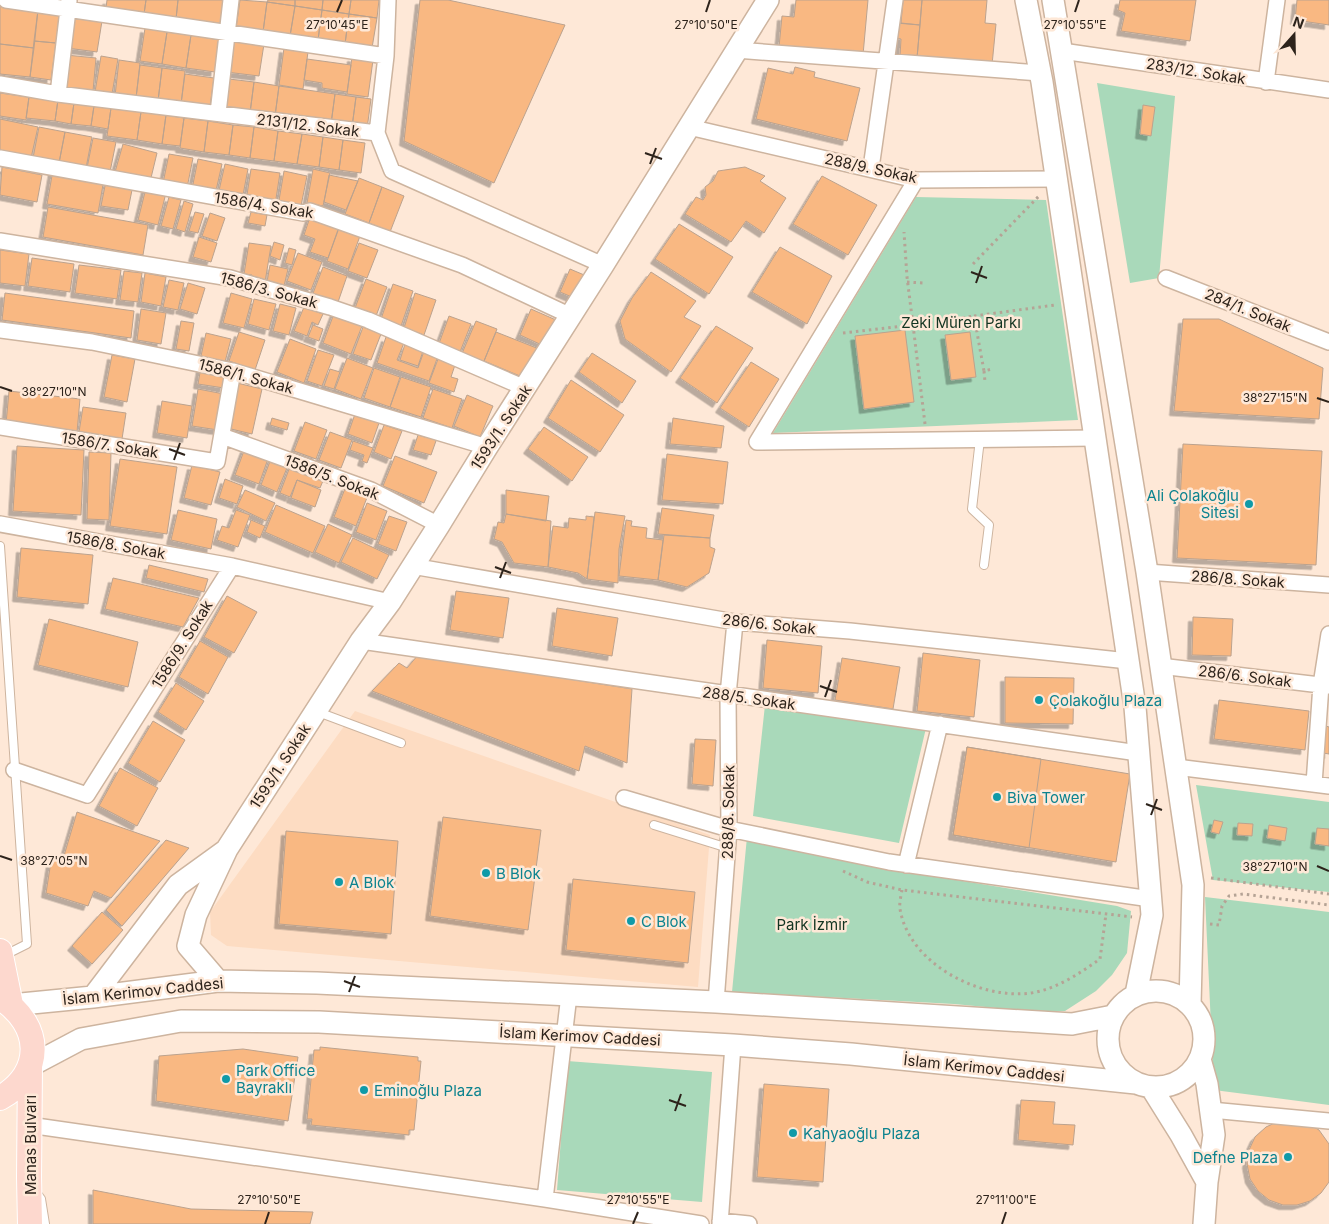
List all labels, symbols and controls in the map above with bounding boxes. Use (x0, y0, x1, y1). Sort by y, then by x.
north arrow (1269, 10, 1319, 60)
text: N (1291, 13, 1307, 32)
text: 27°10'45"E (306, 17, 368, 32)
text: 27°10'50"E (674, 17, 738, 32)
text: 27°10'55"E (1043, 17, 1107, 32)
street label: 283/12. Sokak (1145, 54, 1248, 88)
street label: 2131/12. Sokak (256, 109, 361, 141)
street label: 288/9. Sokak (823, 149, 920, 187)
street label: 1586/4. Sokak (213, 188, 316, 222)
street label: 1586/3. Sokak (218, 268, 321, 312)
street label: 284/1. Sokak (1202, 284, 1295, 336)
park label: Zeki Müren Parkı (901, 313, 1021, 332)
street label: 1586/1. Sokak (197, 354, 296, 398)
street label: 1593/1. Sokak (467, 380, 536, 473)
text: 38°27'10"N (22, 384, 86, 399)
text: 38°27'15"N (1243, 390, 1307, 405)
street label: 1586/7. Sokak (60, 428, 161, 462)
street label: 1586/5. Sokak (282, 450, 383, 504)
place label: Ali Çolakoğlu Sitesi (1147, 486, 1239, 522)
marker: Ali Çolakoğlu Sitesi (1243, 498, 1255, 510)
street label: 1586/8. Sokak (65, 527, 168, 563)
street label: 286/8. Sokak (1190, 566, 1286, 592)
street label: 1586/9. Sokak (147, 596, 217, 692)
street label: 286/6. Sokak (721, 610, 817, 638)
street label: 286/6. Sokak (1197, 661, 1294, 691)
street label: 288/5. Sokak (701, 682, 798, 714)
place label: Çolakoğlu Plaza (1049, 691, 1162, 710)
marker: Çolakoğlu Plaza (1033, 694, 1045, 706)
street label: 1593/1. Sokak (246, 719, 315, 812)
street label: 288/8. Sokak (718, 764, 738, 859)
place label: Biva Tower (1007, 788, 1085, 807)
marker: Biva Tower (991, 791, 1003, 803)
text: 38°27'05"N (20, 853, 88, 868)
text: 38°27'10"N (1243, 859, 1307, 874)
place label: B Blok (496, 864, 541, 883)
marker: B Blok (480, 867, 492, 879)
place label: A Blok (349, 873, 395, 892)
marker: A Blok (333, 876, 345, 888)
place label: C Blok (641, 912, 688, 931)
marker: C Blok (625, 915, 637, 927)
park label: Park İzmir (776, 915, 848, 934)
street label: İslam Kerimov Caddesi (62, 973, 224, 1009)
street label: İslam Kerimov Caddesi (499, 1022, 661, 1050)
street label: İslam Kerimov Caddesi (903, 1050, 1065, 1086)
place label: Park Office Bayraklı (236, 1061, 315, 1097)
marker: Park Office Bayraklı (220, 1073, 232, 1085)
place label: Eminoğlu Plaza (374, 1081, 482, 1100)
marker: Eminoğlu Plaza (358, 1084, 370, 1096)
street label: Manas Bulvarı (21, 1095, 40, 1195)
place label: Kahyaoğlu Plaza (803, 1124, 920, 1143)
marker: Kahyaoğlu Plaza (787, 1127, 799, 1139)
place label: Defne Plaza (1193, 1148, 1278, 1167)
marker: Defne Plaza (1282, 1151, 1294, 1163)
text: 27°10'50"E (237, 1192, 301, 1207)
text: 27°10'55"E (606, 1192, 670, 1207)
text: 27°11'00"E (976, 1192, 1036, 1207)

